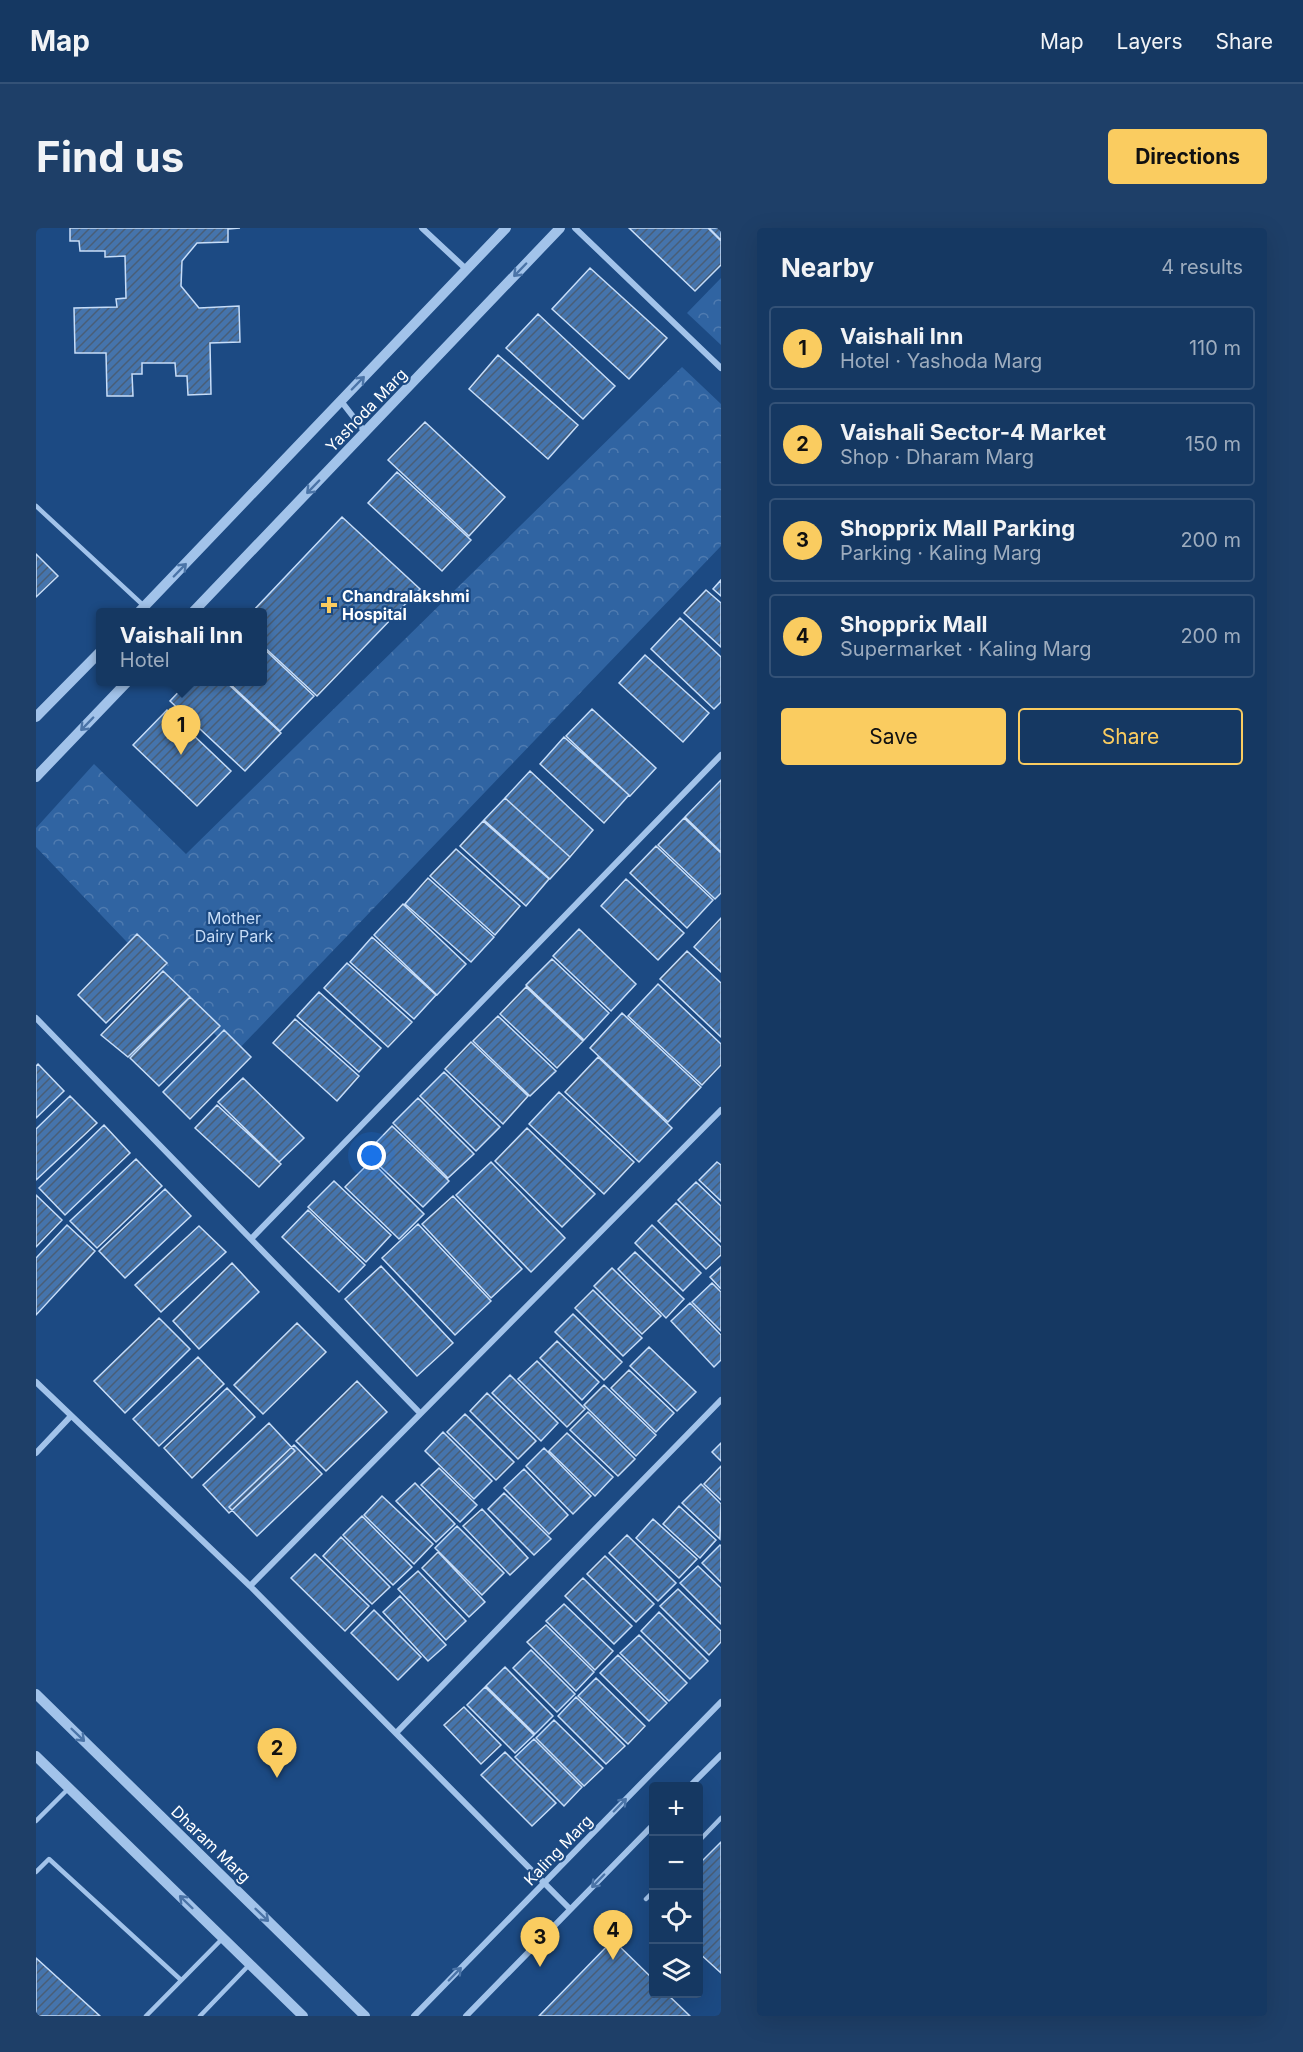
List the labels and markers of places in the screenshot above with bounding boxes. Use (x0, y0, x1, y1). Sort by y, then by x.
place label: Chandralakshmi Hospital (342, 586, 469, 624)
marker: Chandralakshmi Hospital (320, 596, 338, 614)
pin: 1 (162, 706, 200, 755)
pin: 2 (258, 1728, 296, 1778)
pin: 4 (594, 1910, 632, 1960)
pin: 3 (520, 1918, 560, 1967)

